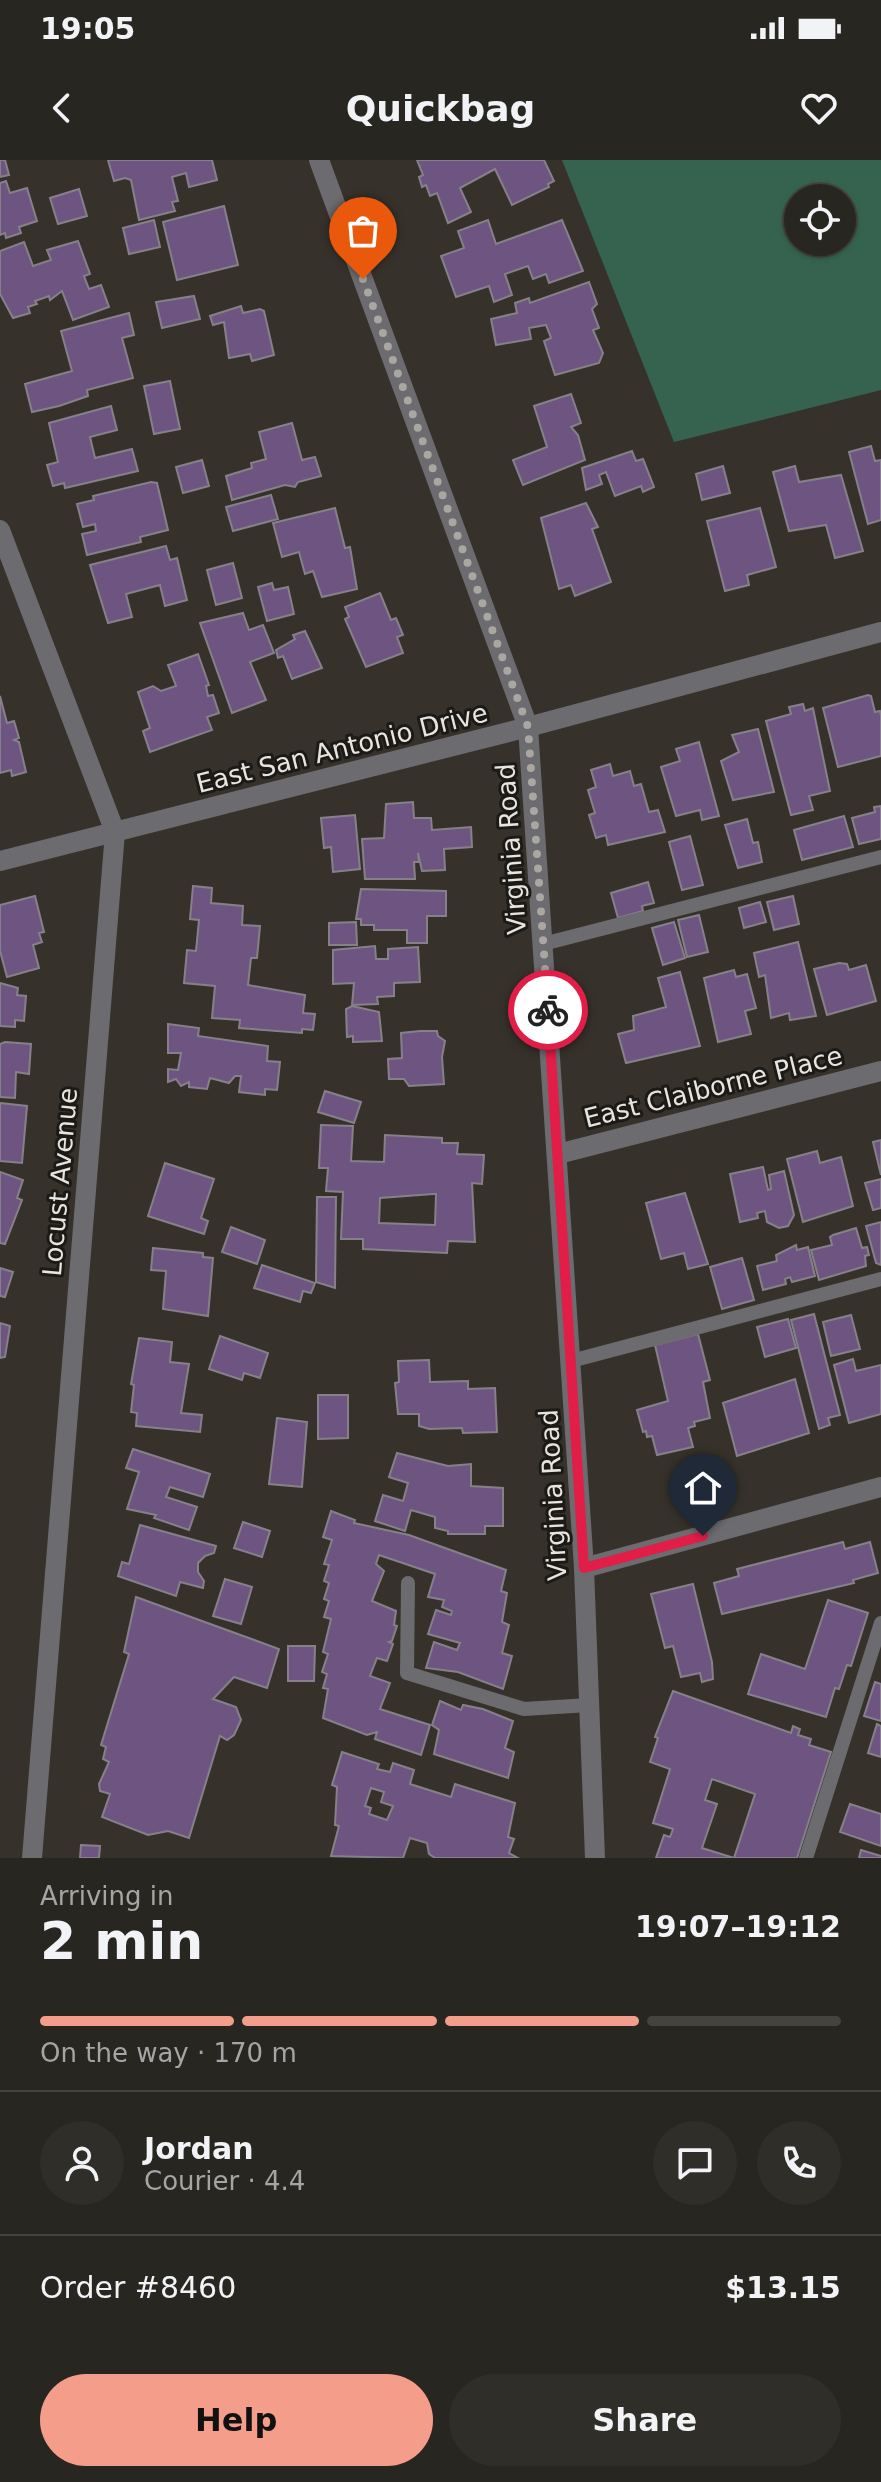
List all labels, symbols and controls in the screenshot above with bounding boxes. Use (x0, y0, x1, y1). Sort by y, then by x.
text: 19:05 (40, 11, 136, 46)
icon: back (40, 86, 84, 130)
icon: heart (797, 86, 841, 130)
text: Quickbag (346, 88, 535, 129)
map controls (784, 184, 856, 256)
button: locate (784, 184, 856, 256)
pin (329, 197, 397, 279)
icon: bag (341, 209, 385, 253)
street label: East San Antonio Drive (193, 697, 491, 799)
street label: Virginia Road (490, 762, 532, 936)
courier (508, 970, 588, 1050)
icon: bike (526, 988, 570, 1032)
street label: East Claiborne Place (581, 1040, 845, 1134)
street label: Locust Avenue (37, 1086, 83, 1278)
street label: Virginia Road (534, 1409, 572, 1581)
pin (669, 1454, 737, 1536)
icon: home (681, 1466, 725, 1510)
text: Arriving in (40, 1881, 174, 1911)
text: 19:07–19:12 (635, 1909, 841, 1944)
text: 2 min (40, 1911, 203, 1971)
text: On the way · 170 m (40, 2038, 297, 2068)
button: person (40, 2121, 124, 2205)
button: chat (653, 2121, 737, 2205)
button: phone (757, 2121, 841, 2205)
text: Jordan (144, 2131, 254, 2166)
text: Courier · 4.4 (144, 2166, 305, 2196)
text: Order #8460 (40, 2270, 236, 2305)
text: $13.15 (725, 2270, 841, 2305)
button: Help (40, 2374, 433, 2466)
button: Share (449, 2374, 841, 2466)

